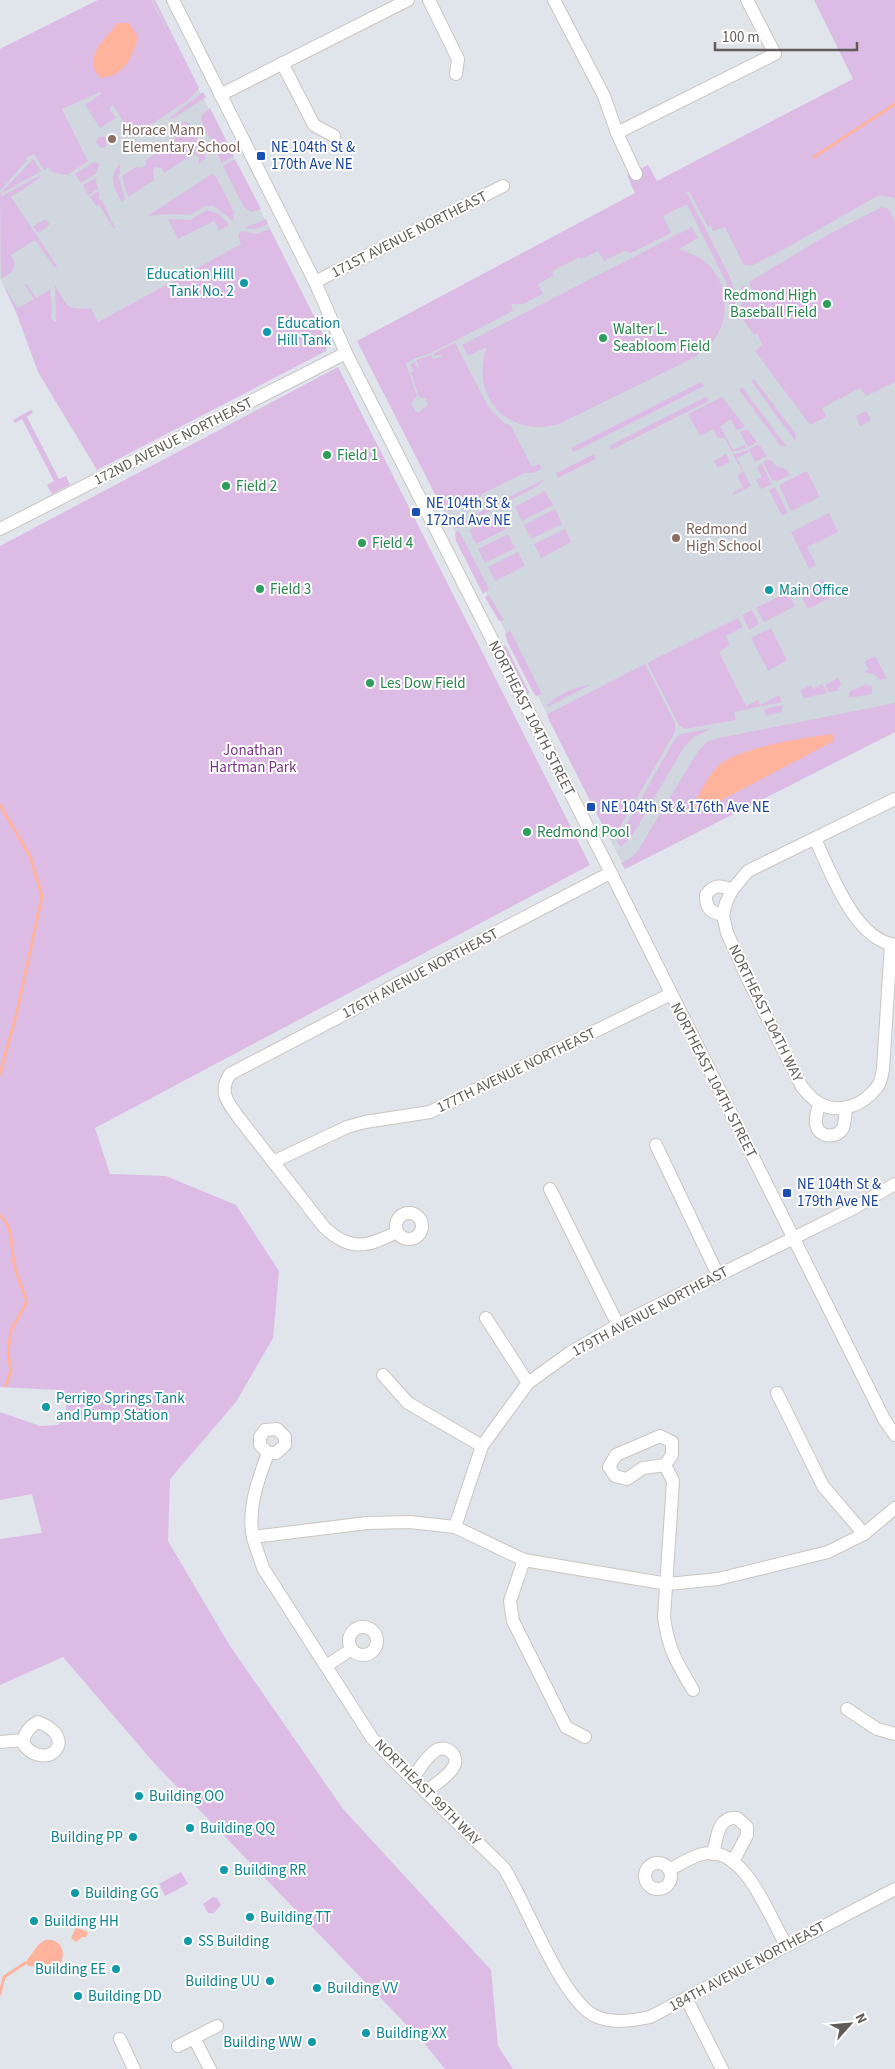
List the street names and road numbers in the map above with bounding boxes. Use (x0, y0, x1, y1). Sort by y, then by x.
street label: 171ST AVENUE NORTHEAST (328, 186, 491, 283)
street label: 172ND AVENUE NORTHEAST (90, 392, 256, 491)
street label: NORTHEAST 104TH STREET (483, 637, 580, 800)
street label: 176TH AVENUE NORTHEAST (338, 923, 502, 1024)
street label: NORTHEAST 104TH WAY (723, 941, 808, 1086)
street label: NORTHEAST 104TH STREET (665, 999, 762, 1162)
street label: 177TH AVENUE NORTHEAST (433, 1023, 599, 1118)
street label: 179TH AVENUE NORTHEAST (568, 1261, 732, 1362)
street label: NORTHEAST 99TH WAY (370, 1734, 486, 1851)
street label: 184TH AVENUE NORTHEAST (665, 1916, 829, 2017)

